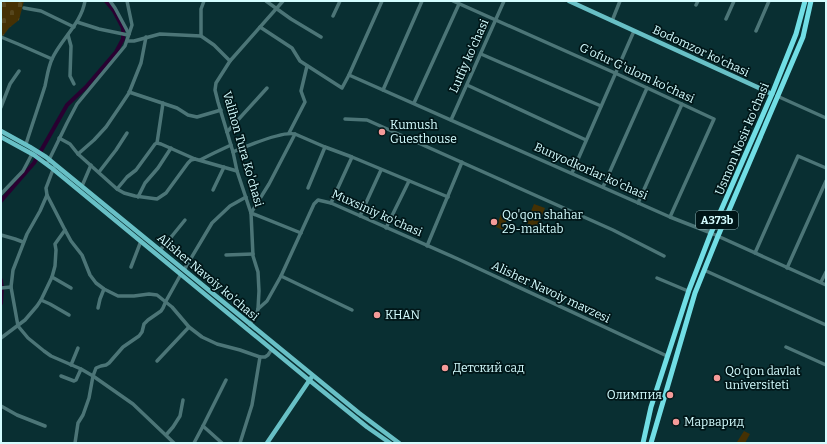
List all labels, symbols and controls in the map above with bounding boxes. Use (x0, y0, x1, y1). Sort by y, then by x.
street label: Lutfiy ko'chasi (447, 17, 492, 95)
street label: Bodomzor ko'chasi (651, 22, 752, 80)
street label: G'ofur G'ulom ko'chasi (577, 40, 697, 106)
street label: Usmon Nosir ko'chasi (712, 80, 772, 197)
street label: Valihon Tura Ko'chasi (220, 90, 266, 209)
place label: Kumush Guesthouse (390, 118, 457, 146)
marker: Kumush Guesthouse (377, 127, 387, 137)
street label: Bunyodkorlar ko'chasi (532, 140, 650, 203)
street label: Muxsiniy ko'chasi (329, 187, 425, 239)
place label: Qo'qon shahar 29-maktab (502, 208, 583, 236)
road number: A373b (696, 211, 738, 229)
marker: Qo'qon shahar 29-maktab (489, 217, 499, 227)
street label: Alisher Navoiy ko'chasi (154, 230, 262, 324)
street label: Alisher Navoiy mavzesi (490, 258, 613, 326)
place label: KHAN (385, 308, 420, 322)
marker: KHAN (372, 310, 382, 320)
place label: Детский сад (453, 361, 524, 375)
marker: Детский сад (440, 363, 450, 373)
place label: Qo'qon davlat universiteti (725, 364, 801, 392)
marker: Qo'qon davlat universiteti (712, 373, 722, 383)
place label: Олимпия (607, 388, 662, 402)
marker: Олимпия (665, 390, 675, 400)
place label: Марварид (684, 415, 744, 429)
marker: Марварид (671, 417, 681, 427)

